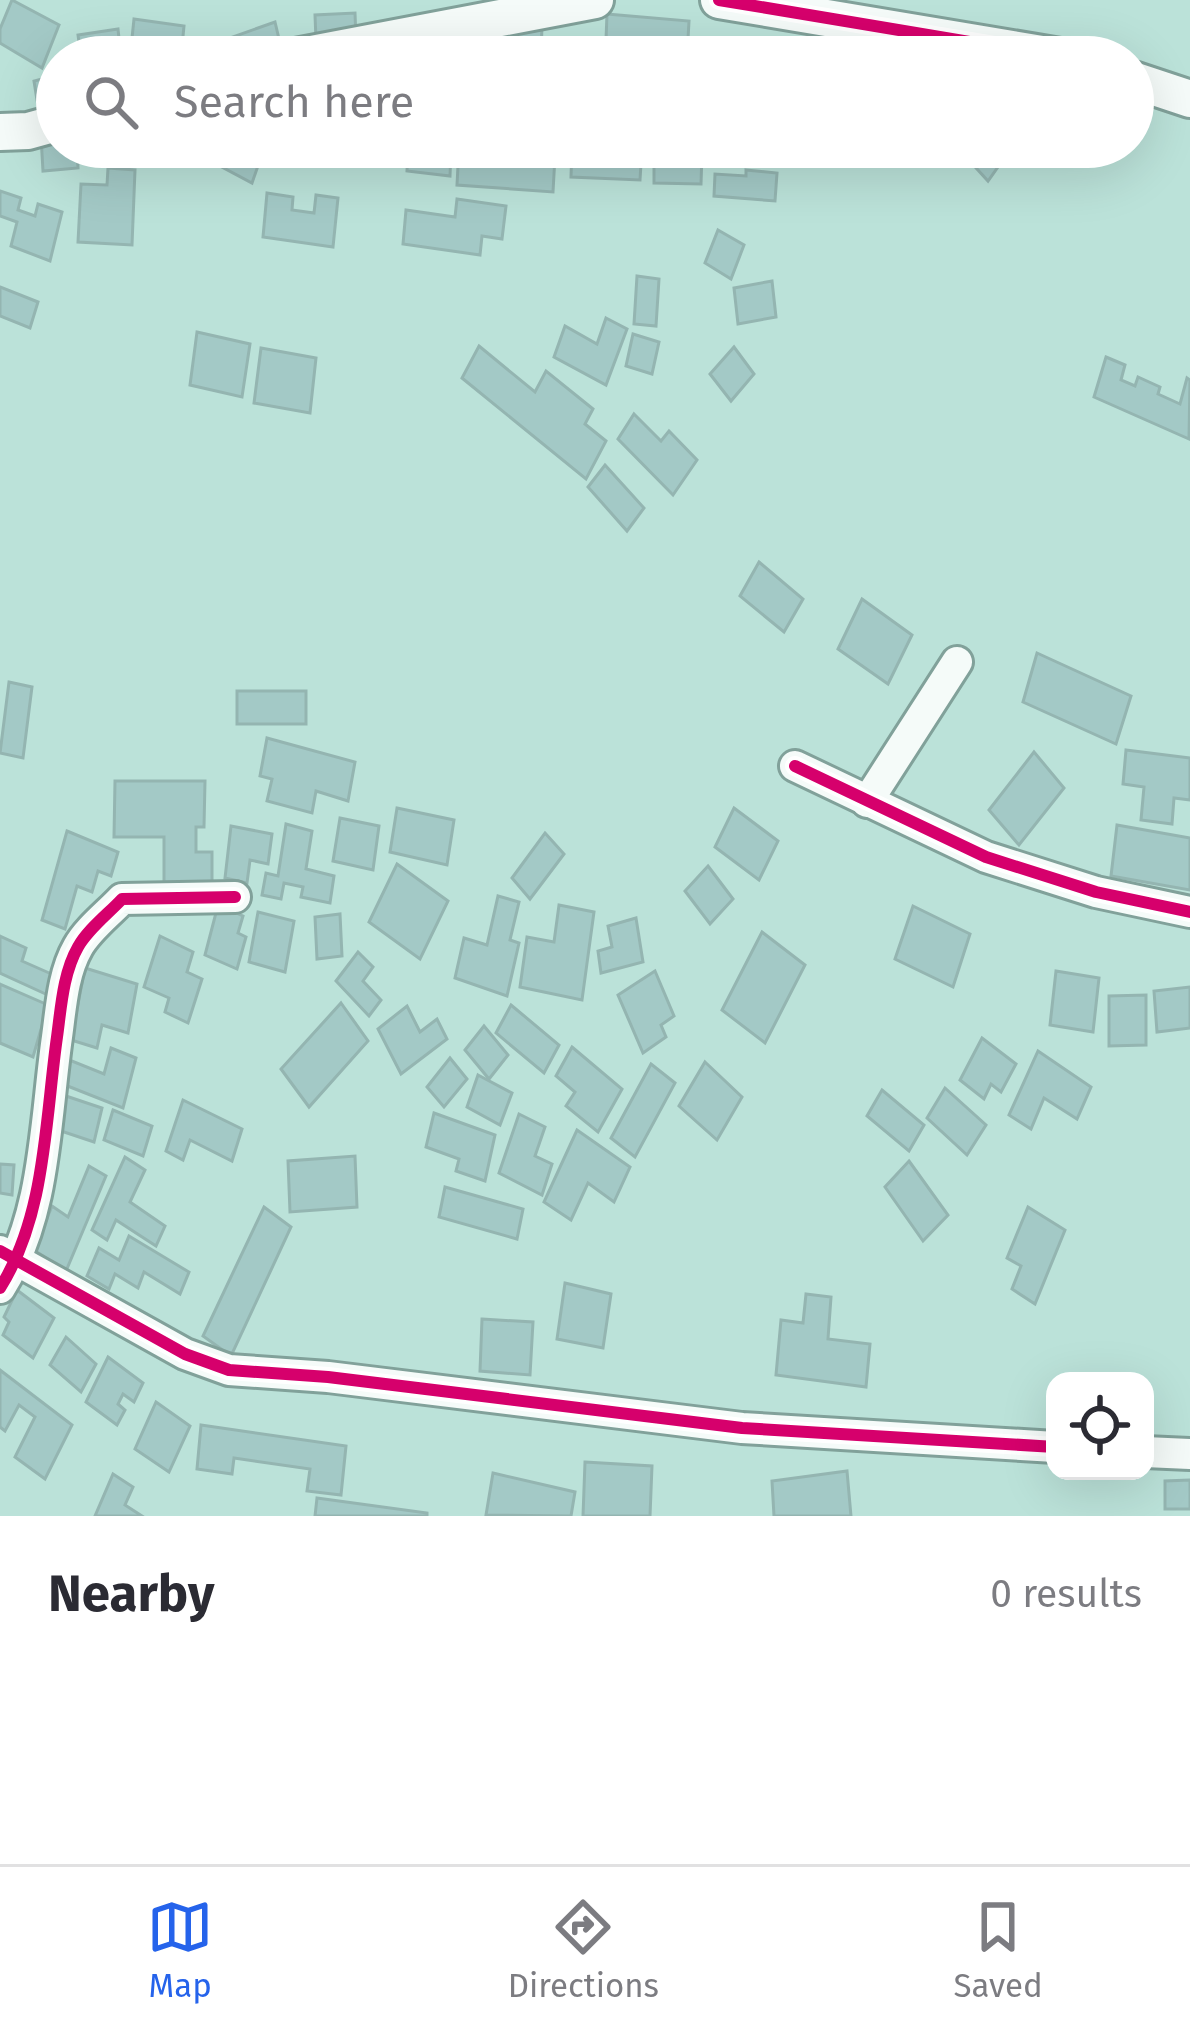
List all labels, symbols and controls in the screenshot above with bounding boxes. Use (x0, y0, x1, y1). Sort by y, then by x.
search box (36, 36, 1154, 168)
icon: search (78, 69, 144, 135)
text: Search here (174, 75, 414, 129)
map controls (1046, 1372, 1154, 1480)
button: locate (1046, 1372, 1154, 1480)
text: Nearby (48, 1563, 214, 1625)
text: 0 results (990, 1571, 1142, 1617)
tab: Map (147, 1894, 213, 2006)
tab: Directions (508, 1894, 659, 2006)
tab: Saved (953, 1894, 1043, 2006)

